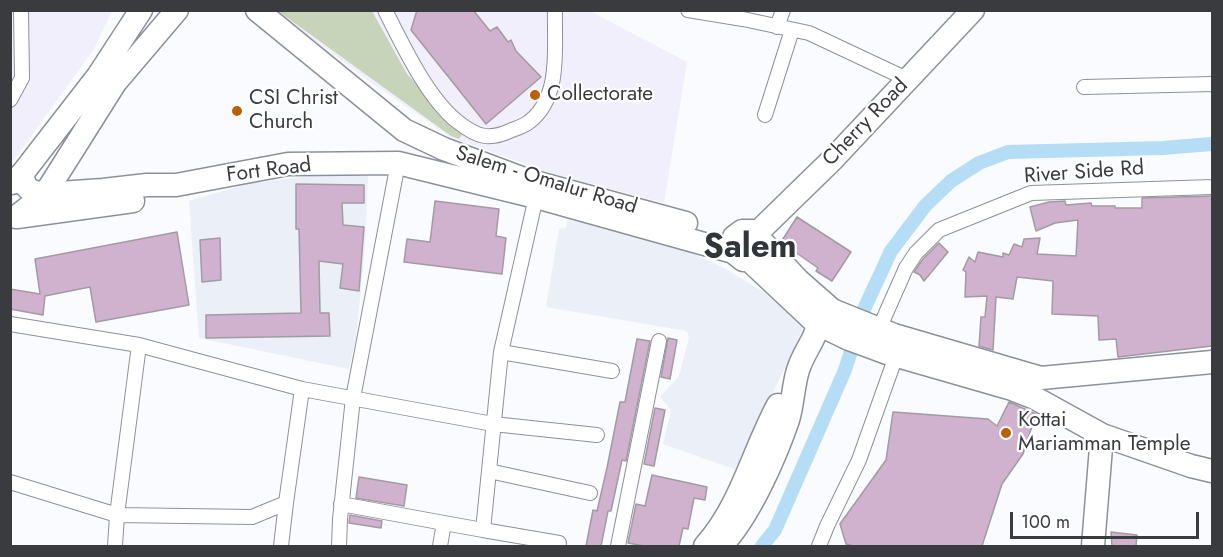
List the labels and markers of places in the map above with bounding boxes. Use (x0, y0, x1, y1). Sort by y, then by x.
place label: Collectorate (547, 82, 653, 108)
place label: CSI Christ Church (249, 86, 338, 136)
marker: Collectorate (528, 88, 542, 102)
marker: CSI Christ Church (230, 104, 244, 118)
place label: Kottai Mariamman Temple (1018, 408, 1191, 458)
marker: Kottai Mariamman Temple (999, 426, 1013, 440)

